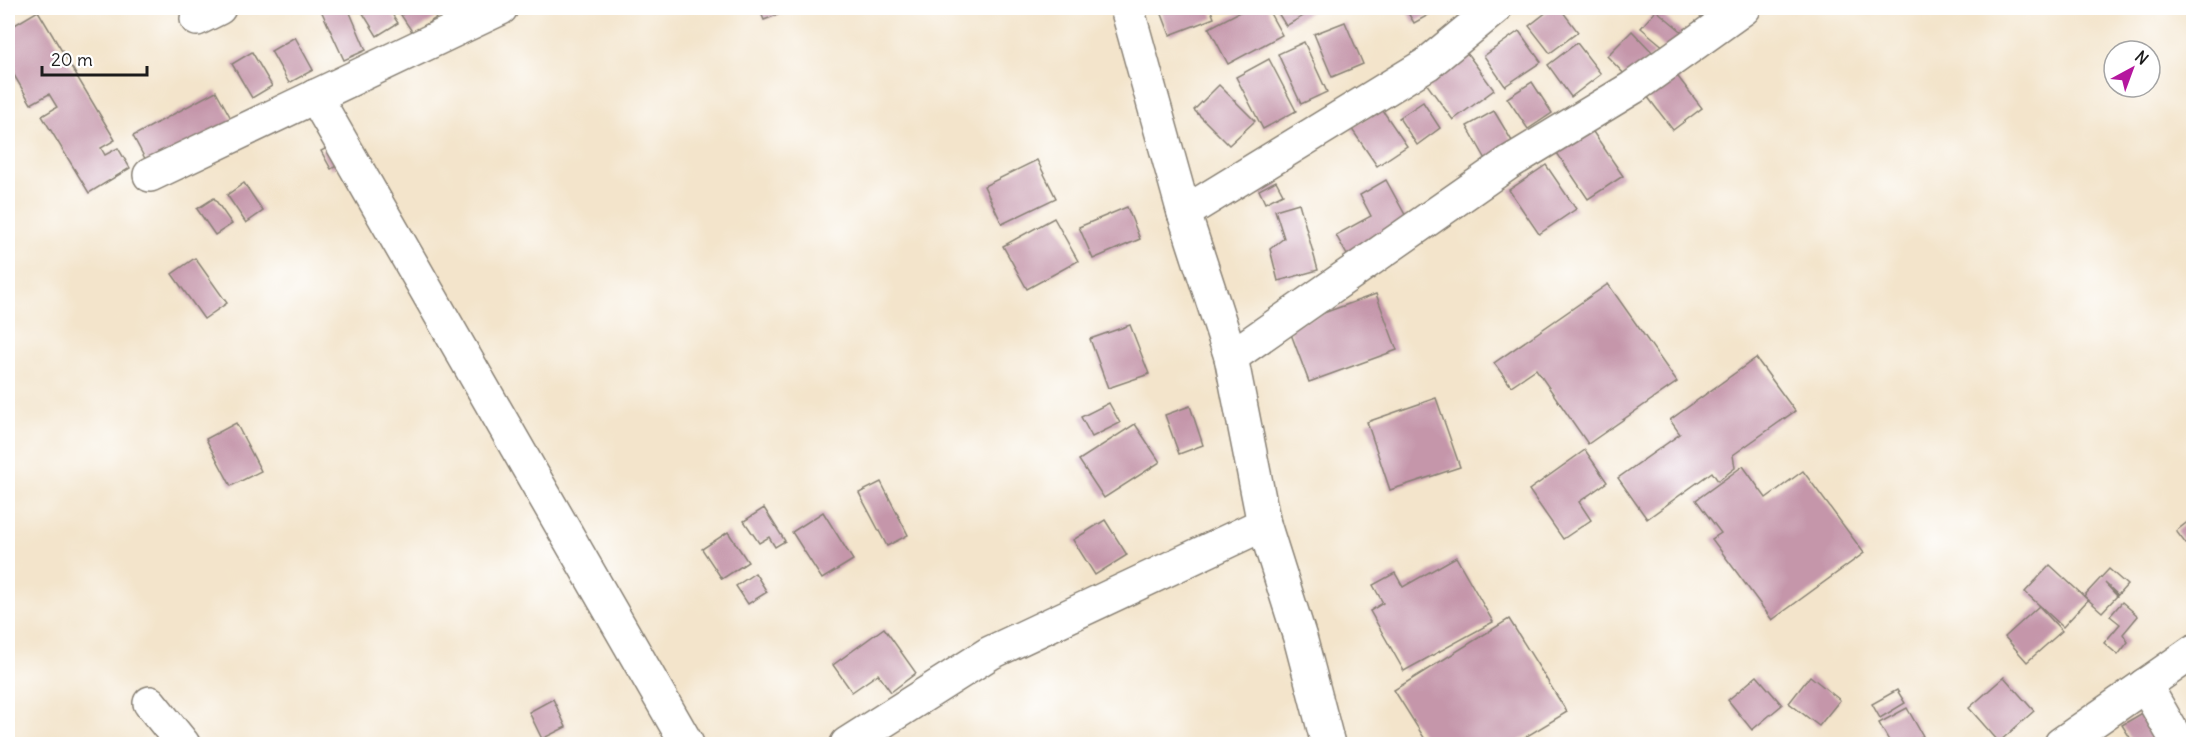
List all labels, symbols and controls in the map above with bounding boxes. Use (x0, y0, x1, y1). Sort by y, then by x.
scale bar (42, 39, 147, 77)
north arrow (2102, 39, 2162, 99)
text: N (2131, 47, 2153, 69)
text: 20 m (51, 48, 93, 71)

